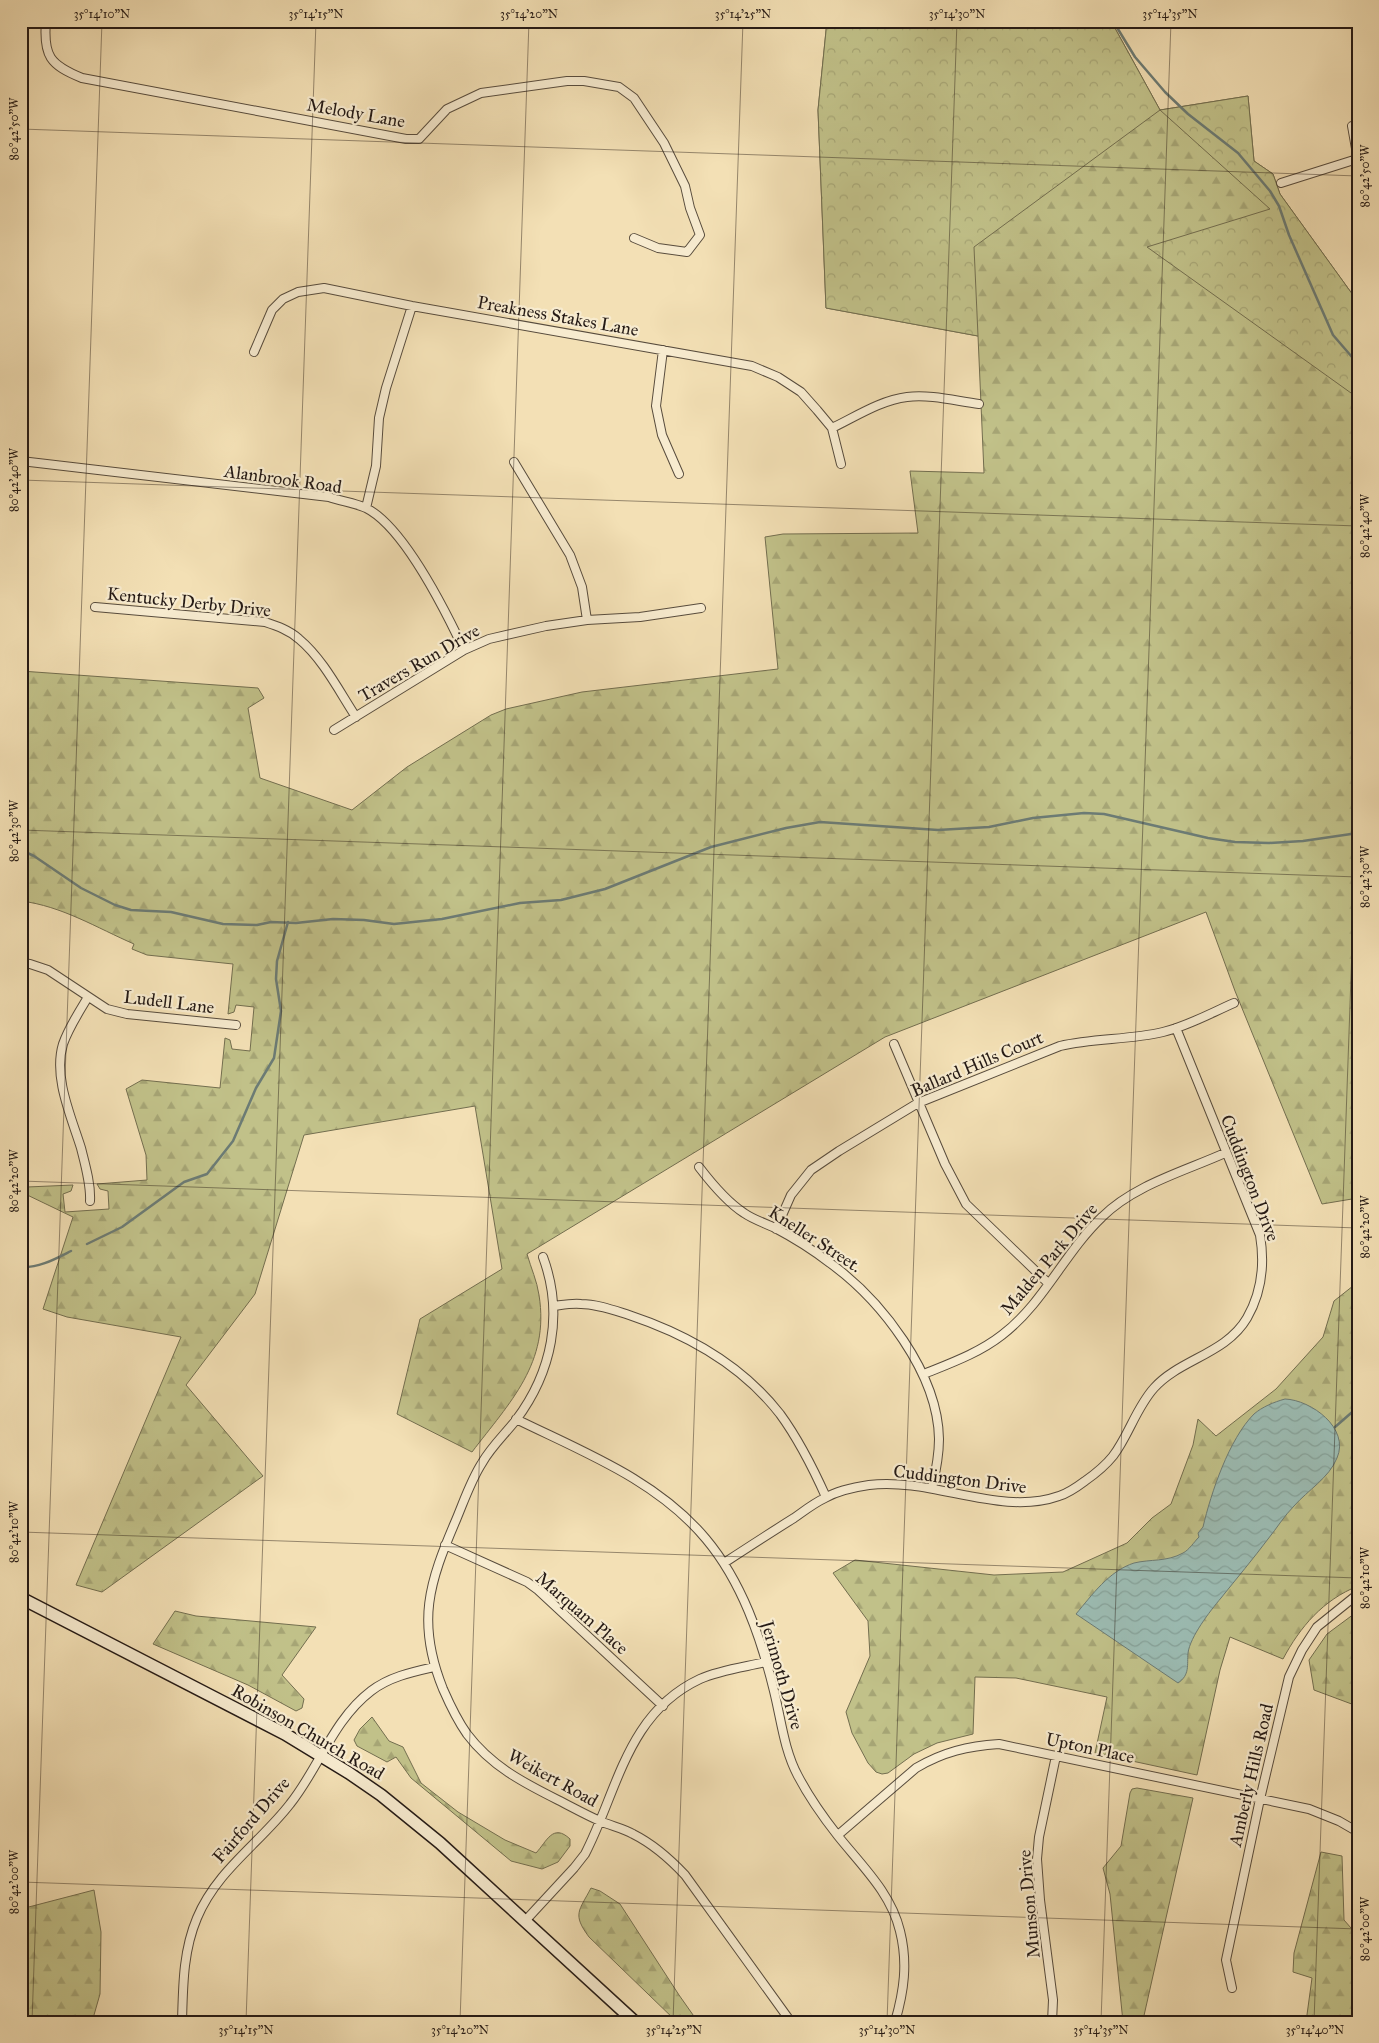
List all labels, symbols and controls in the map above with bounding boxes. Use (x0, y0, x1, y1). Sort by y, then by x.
text: 35°14'10"N (74, 7, 130, 21)
text: 35°14'15"N (288, 7, 344, 21)
text: 35°14'20"N (500, 7, 558, 21)
text: 35°14'25"N (715, 7, 771, 21)
text: 35°14'30"N (929, 7, 985, 21)
text: 35°14'35"N (1142, 7, 1198, 21)
street label: Melody Lane (305, 94, 407, 132)
text: 80°42'50"W (7, 97, 21, 160)
text: 80°42'50"W (1358, 144, 1372, 207)
street label: Preakness Stakes Lane (476, 291, 640, 341)
text: 80°42'40"W (7, 447, 21, 512)
street label: Alanbrook Road (222, 460, 343, 498)
text: 80°42'40"W (1358, 493, 1372, 558)
street label: Kentucky Derby Drive (106, 582, 272, 622)
street label: Travers Run Drive (354, 619, 484, 707)
text: 80°42'30"W (7, 799, 21, 862)
text: 80°42'30"W (1358, 845, 1372, 908)
street label: Ludell Lane (122, 986, 216, 1018)
street label: Ballard Hills Court (908, 1026, 1047, 1102)
street label: Cuddington Drive (1215, 1112, 1284, 1245)
text: 80°42'20"W (7, 1149, 21, 1213)
text: 80°42'20"W (1358, 1195, 1372, 1259)
street label: Malden Park Drive (996, 1199, 1102, 1319)
street label: Kneller Street. (764, 1201, 866, 1277)
street label: Cuddington Drive (892, 1460, 1028, 1499)
text: 80°42'10"W (7, 1500, 21, 1563)
text: 80°42'10"W (1358, 1546, 1372, 1609)
street label: Marquam Place (531, 1567, 633, 1660)
street label: Jerimoth Drive (754, 1616, 808, 1732)
street label: Robinson Church Road (228, 1679, 388, 1785)
street label: Amberly Hills Road (1224, 1701, 1278, 1850)
street label: Upton Place (1044, 1728, 1136, 1768)
street label: Weikert Road (504, 1744, 602, 1812)
street label: Fairford Drive (208, 1772, 294, 1868)
text: 80°42'00"W (7, 1849, 21, 1914)
street label: Munson Drive (1013, 1849, 1045, 1959)
text: 80°42'00"W (1358, 1896, 1372, 1961)
text: 35°14'15"N (218, 2023, 274, 2037)
text: 35°14'20"N (431, 2023, 489, 2037)
text: 35°14'25"N (646, 2023, 702, 2037)
text: 35°14'30"N (859, 2023, 915, 2037)
text: 35°14'35"N (1073, 2023, 1129, 2037)
text: 35°14'40"N (1286, 2023, 1344, 2037)

